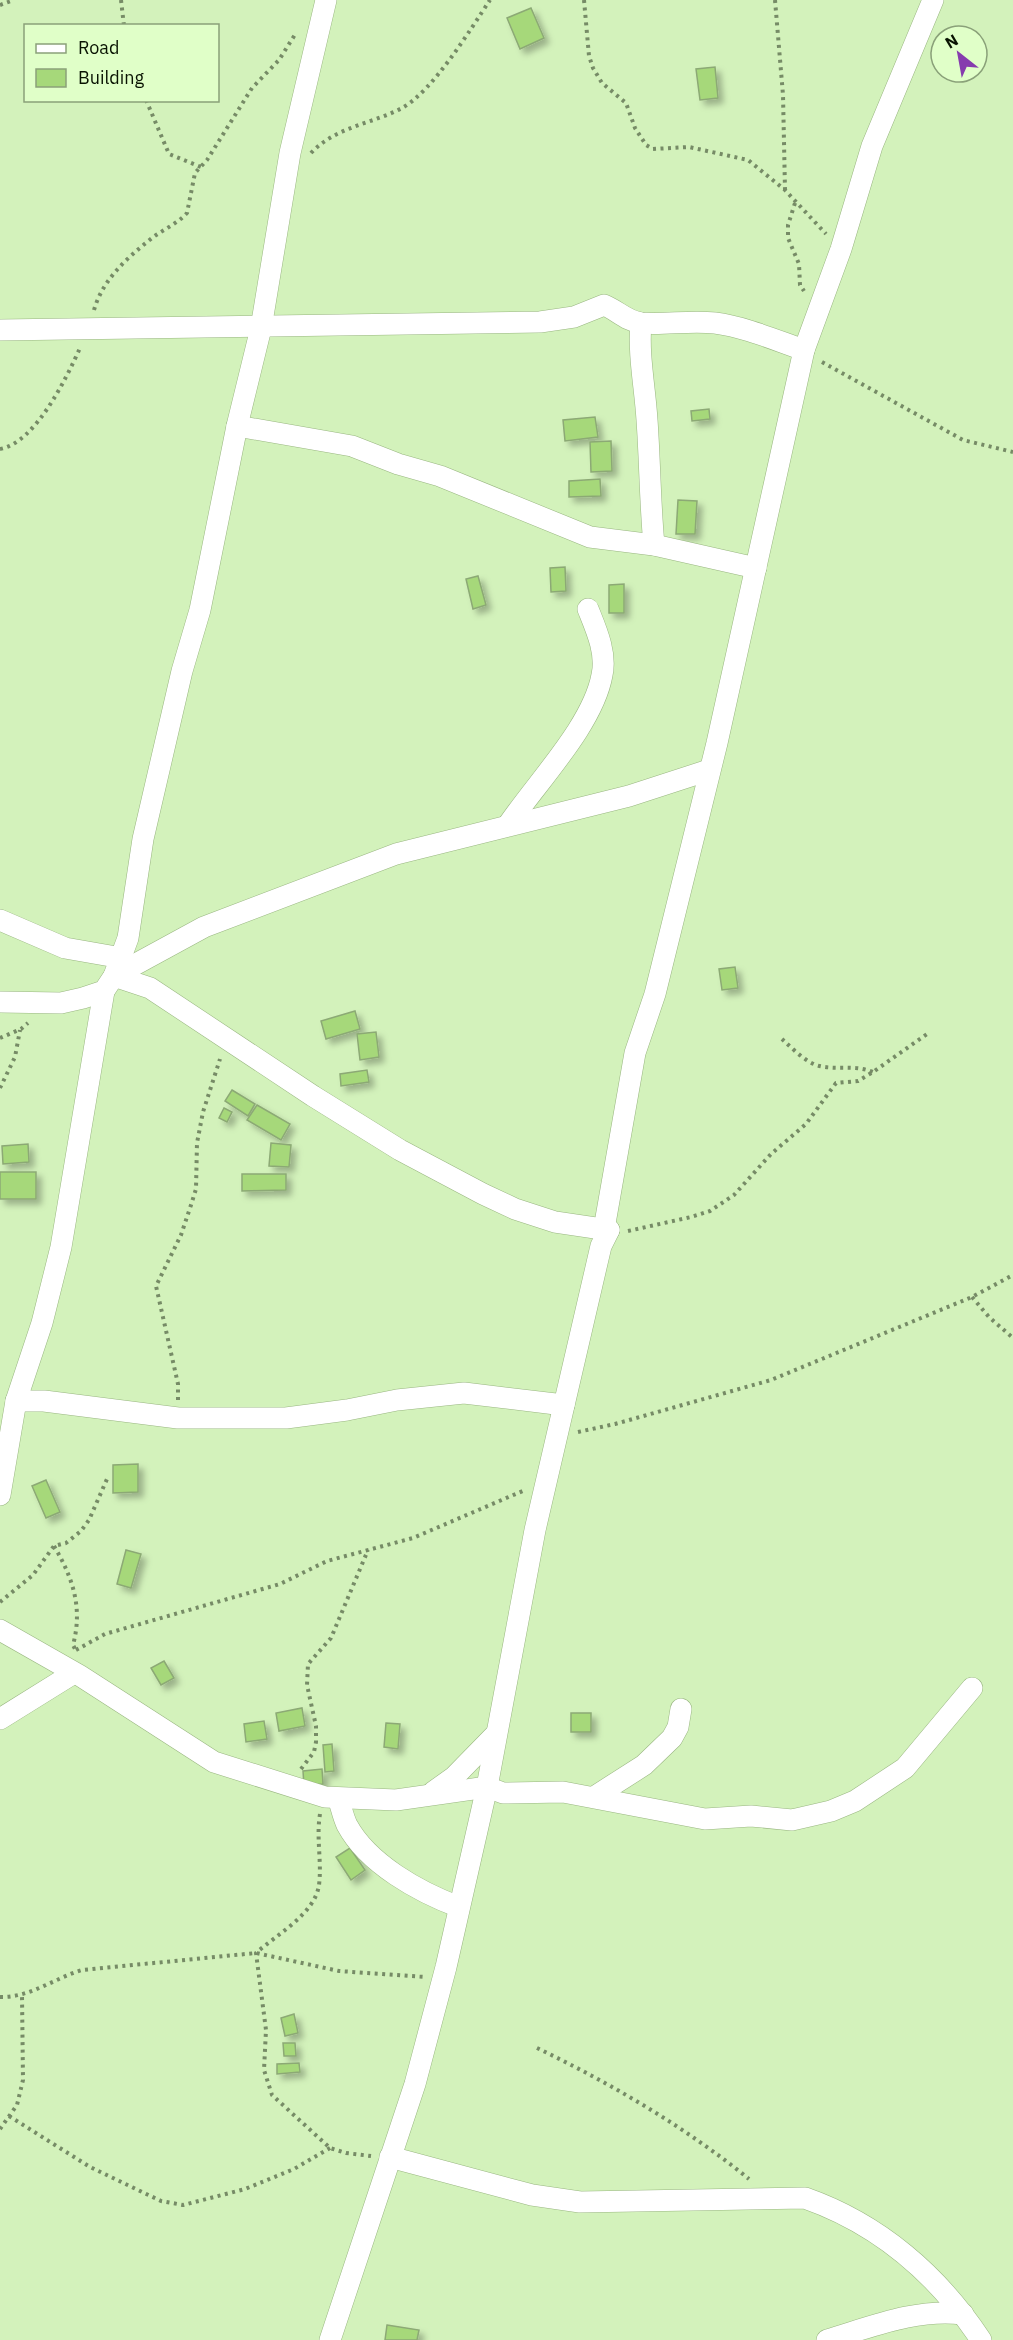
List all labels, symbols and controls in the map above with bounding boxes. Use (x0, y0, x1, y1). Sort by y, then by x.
legend (24, 24, 219, 102)
north arrow (929, 24, 989, 84)
text: N (941, 30, 961, 53)
text: Road (78, 36, 119, 59)
text: Building (78, 66, 145, 89)

